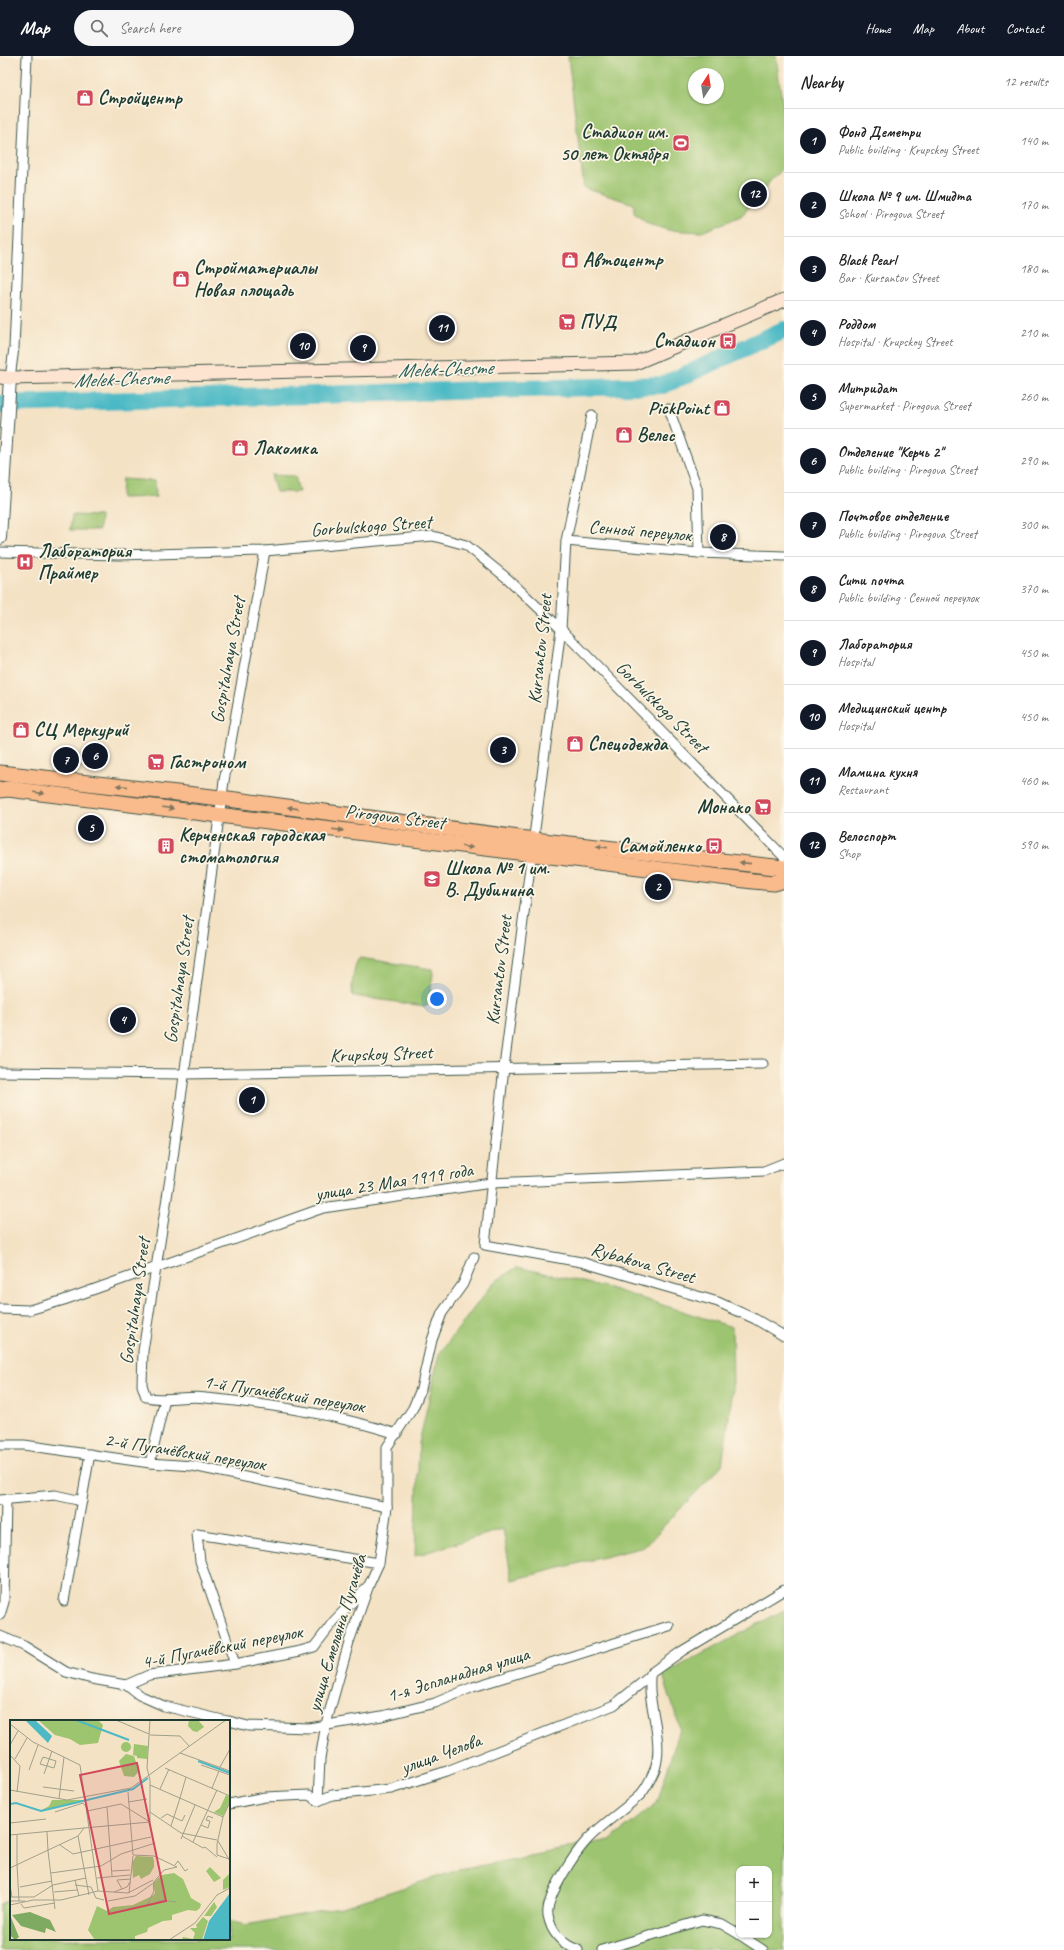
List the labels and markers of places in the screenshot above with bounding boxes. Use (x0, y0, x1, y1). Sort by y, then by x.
place label: Стройцентр (98, 86, 184, 110)
shop icon: Стройцентр (75, 88, 95, 108)
place label: Стадион им. 50 лет Октября (560, 120, 670, 166)
sports icon: Стадион им. 50 лет Октября (671, 133, 691, 153)
pin: 12 (741, 179, 767, 209)
place label: Автоцентр (583, 248, 664, 272)
shop icon: Автоцентр (560, 250, 580, 270)
place label: Стройматериалы Новая площадь (194, 256, 318, 302)
shop icon: Стройматериалы Новая площадь (171, 269, 191, 289)
place label: ПУД (580, 310, 618, 334)
supermarket icon: ПУД (557, 312, 577, 332)
pin: 11 (429, 313, 455, 343)
place label: Стадион (654, 329, 716, 353)
pin: 10 (290, 331, 316, 361)
bus stop icon: Стадион (718, 331, 738, 351)
pin: 9 (350, 333, 376, 363)
place label: PickPoint (648, 396, 711, 420)
shop icon: PickPoint (712, 398, 732, 418)
place label: Велес (637, 423, 675, 447)
shop icon: Велес (614, 425, 634, 445)
place label: Лакомка (253, 436, 318, 460)
shop icon: Лакомка (230, 438, 250, 458)
pin: 8 (710, 522, 736, 552)
place label: Лаборатория Праймер (38, 539, 133, 585)
hospital icon: Лаборатория Праймер (15, 552, 35, 572)
place label: СЦ Меркурий (34, 718, 130, 742)
shop icon: СЦ Меркурий (11, 720, 31, 740)
place label: Спецодежда (588, 732, 669, 756)
shop icon: Спецодежда (565, 734, 585, 754)
pin: 3 (490, 735, 516, 765)
pin: 6 (82, 741, 108, 771)
pin: 7 (53, 745, 79, 775)
place label: Гастроном (169, 750, 247, 774)
supermarket icon: Гастроном (146, 752, 166, 772)
place label: Монако (697, 795, 751, 819)
supermarket icon: Монако (753, 797, 773, 817)
pin: 5 (78, 813, 104, 843)
place label: Керченская городская стоматология (179, 823, 326, 869)
place label: Самойленко (619, 834, 704, 858)
building icon: Керченская городская стоматология (156, 836, 176, 856)
bus stop icon: Самойленко (704, 836, 724, 856)
place label: Школа № 1 им. В. Дубинина (445, 856, 550, 902)
school or university icon: Школа № 1 им. В. Дубинина (422, 869, 442, 889)
pin: 2 (645, 872, 671, 902)
pin: 4 (110, 1005, 136, 1035)
pin: 1 (239, 1085, 265, 1115)

